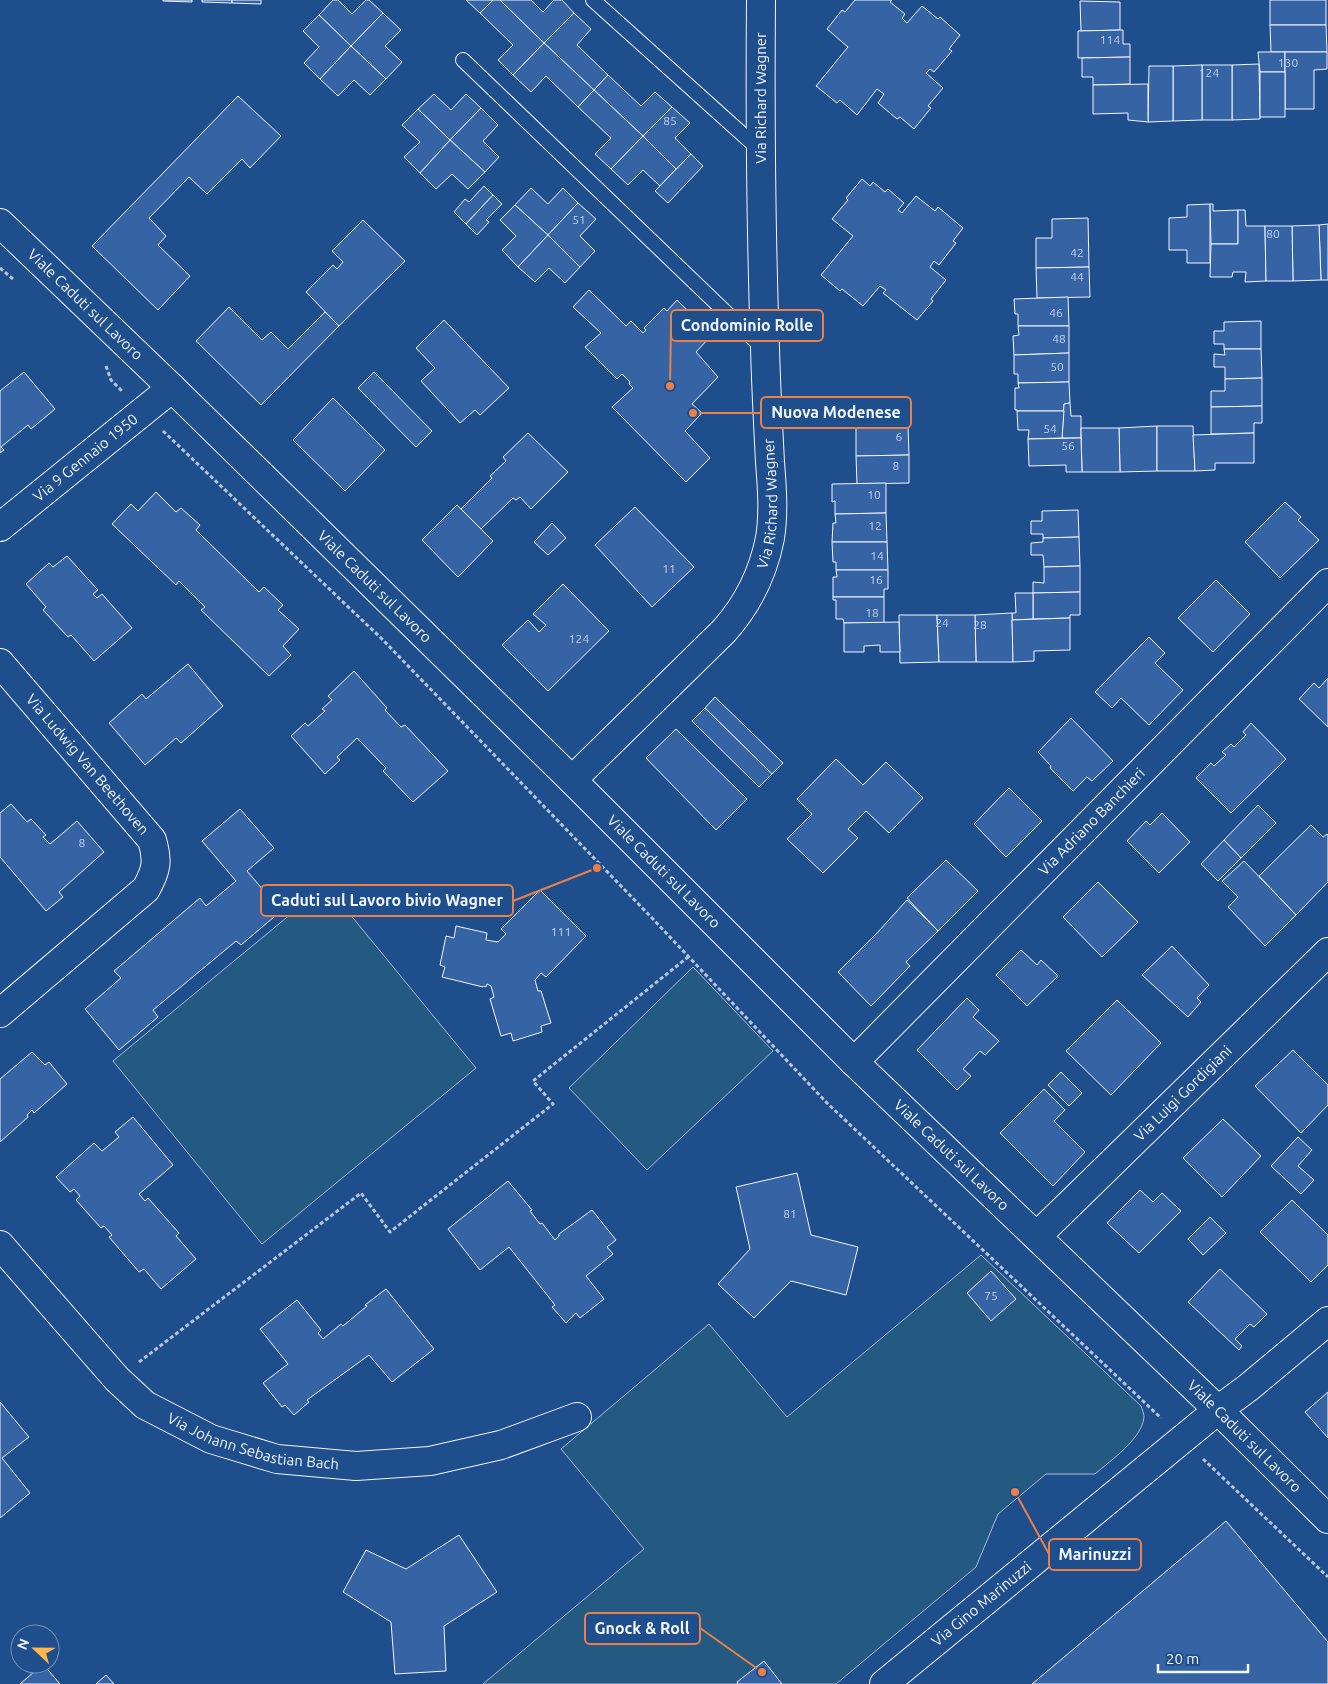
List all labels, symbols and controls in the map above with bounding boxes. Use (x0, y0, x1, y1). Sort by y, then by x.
street label: Via Richard Wagner (752, 32, 769, 164)
house number: 114 (1100, 33, 1120, 46)
house number: 130 (1278, 56, 1298, 69)
house number: 124 (1199, 66, 1219, 79)
house number: 85 (663, 114, 677, 127)
house number: 51 (572, 213, 586, 226)
house number: 80 (1266, 227, 1280, 240)
street label: Viale Caduti sul Lavoro (25, 245, 146, 363)
house number: 42 (1070, 246, 1084, 259)
house number: 44 (1070, 270, 1084, 283)
house number: 46 (1049, 306, 1063, 319)
callout: Condominio Rolle (671, 310, 823, 341)
text: Condominio Rolle (681, 316, 813, 334)
house number: 48 (1052, 332, 1066, 345)
house number: 50 (1050, 360, 1064, 373)
callout: Nuova Modenese (761, 397, 911, 428)
text: Nuova Modenese (771, 403, 901, 421)
street label: Via 9 Gennaio 1950 (30, 410, 141, 505)
house number: 54 (1043, 422, 1057, 435)
house number: 6 (896, 430, 903, 443)
street label: Via Richard Wagner (753, 438, 780, 571)
house number: 56 (1061, 439, 1075, 452)
house number: 8 (893, 459, 900, 472)
house number: 10 (867, 488, 881, 501)
house number: 12 (868, 519, 882, 532)
street label: Viale Caduti sul Lavoro (314, 527, 435, 646)
house number: 14 (870, 549, 884, 562)
house number: 11 (662, 562, 676, 575)
house number: 16 (869, 573, 883, 586)
house number: 18 (865, 606, 879, 619)
house number: 24 (935, 616, 949, 629)
house number: 28 (973, 618, 987, 631)
house number: 124 (569, 632, 589, 645)
street label: Via Ludwig Van Beethoven (23, 691, 153, 838)
street label: Via Adriano Banchieri (1035, 764, 1148, 879)
street label: Viale Caduti sul Lavoro (604, 811, 724, 931)
house number: 8 (79, 836, 86, 849)
callout: Caduti sul Lavoro bivio Wagner (261, 885, 513, 916)
text: Caduti sul Lavoro bivio Wagner (271, 891, 504, 909)
house number: 111 (551, 925, 571, 938)
street label: Via Luigi Gordigiani (1130, 1042, 1235, 1144)
street label: Viale Caduti sul Lavoro (891, 1096, 1013, 1214)
house number: 81 (783, 1207, 797, 1220)
house number: 75 (984, 1289, 998, 1302)
street label: Viale Caduti sul Lavoro (1184, 1376, 1305, 1496)
street label: Via Johann Sebastian Bach (165, 1409, 340, 1472)
callout: Marinuzzi (1049, 1539, 1141, 1570)
text: Marinuzzi (1059, 1545, 1131, 1563)
street label: Via Gino Marinuzzi (928, 1558, 1034, 1650)
callout: Gnock & Roll (585, 1613, 700, 1644)
text: Gnock & Roll (594, 1619, 690, 1637)
north arrow (10, 1624, 60, 1674)
text: N (14, 1636, 32, 1652)
scale bar (1158, 1642, 1248, 1674)
text: 20 m (1166, 1650, 1199, 1667)

